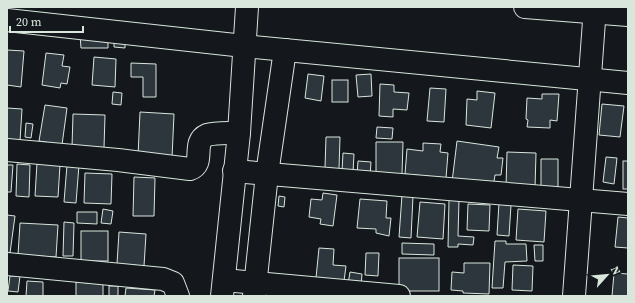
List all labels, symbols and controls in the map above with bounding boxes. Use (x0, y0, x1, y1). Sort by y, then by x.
scale bar (10, 8, 83, 34)
text: 20 m (16, 14, 42, 30)
north arrow (587, 255, 627, 295)
text: N (607, 264, 624, 278)

